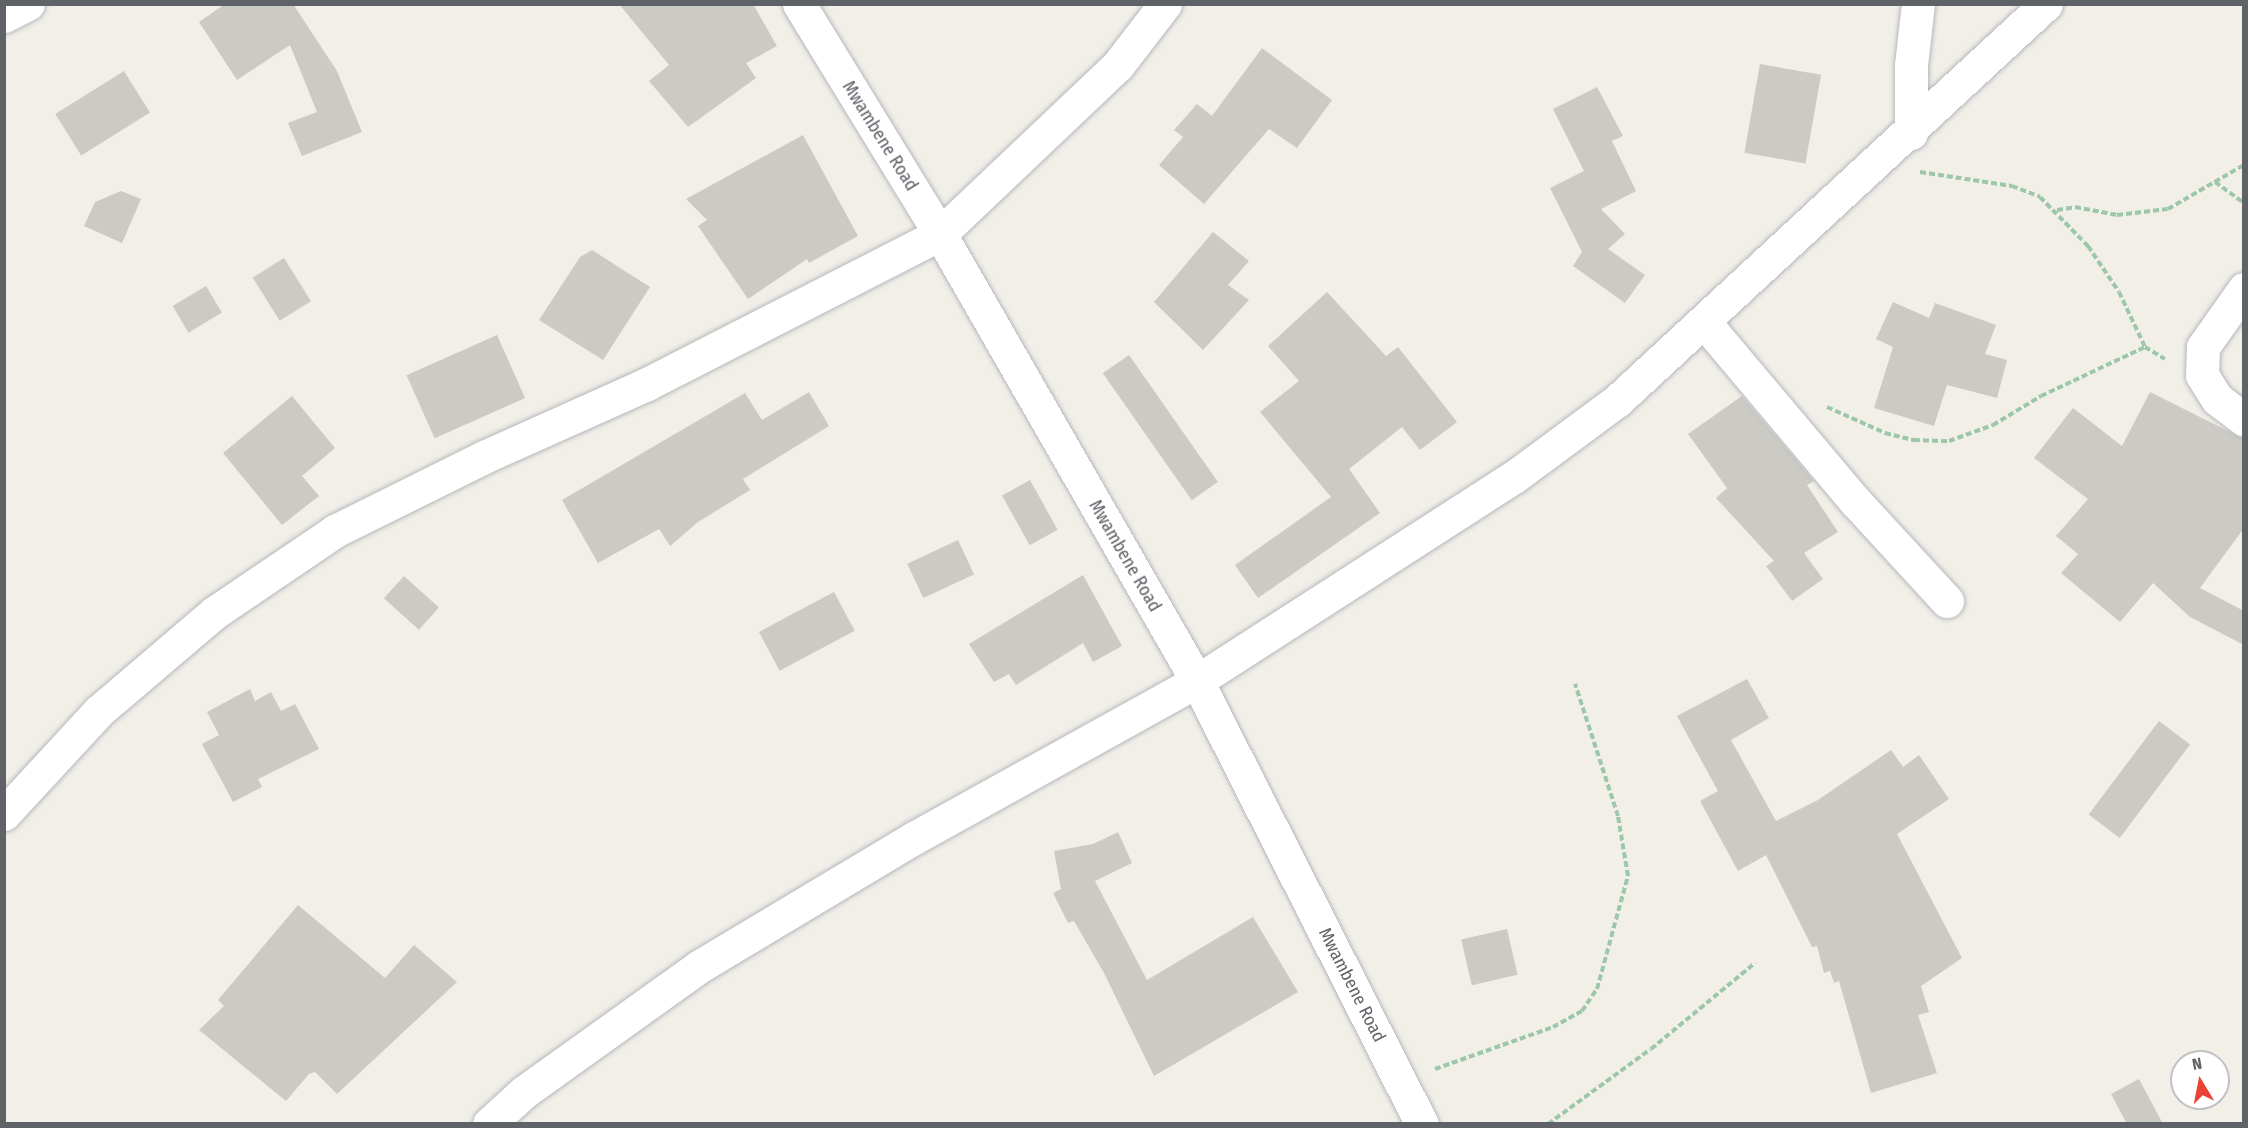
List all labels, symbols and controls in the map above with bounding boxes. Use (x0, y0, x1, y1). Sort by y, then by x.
street label: Mwambene Road (838, 77, 922, 195)
street label: Mwambene Road (1084, 496, 1166, 616)
street label: Mwambene Road (1314, 924, 1390, 1046)
north arrow (2170, 1050, 2230, 1110)
text: N (2191, 1054, 2204, 1074)

